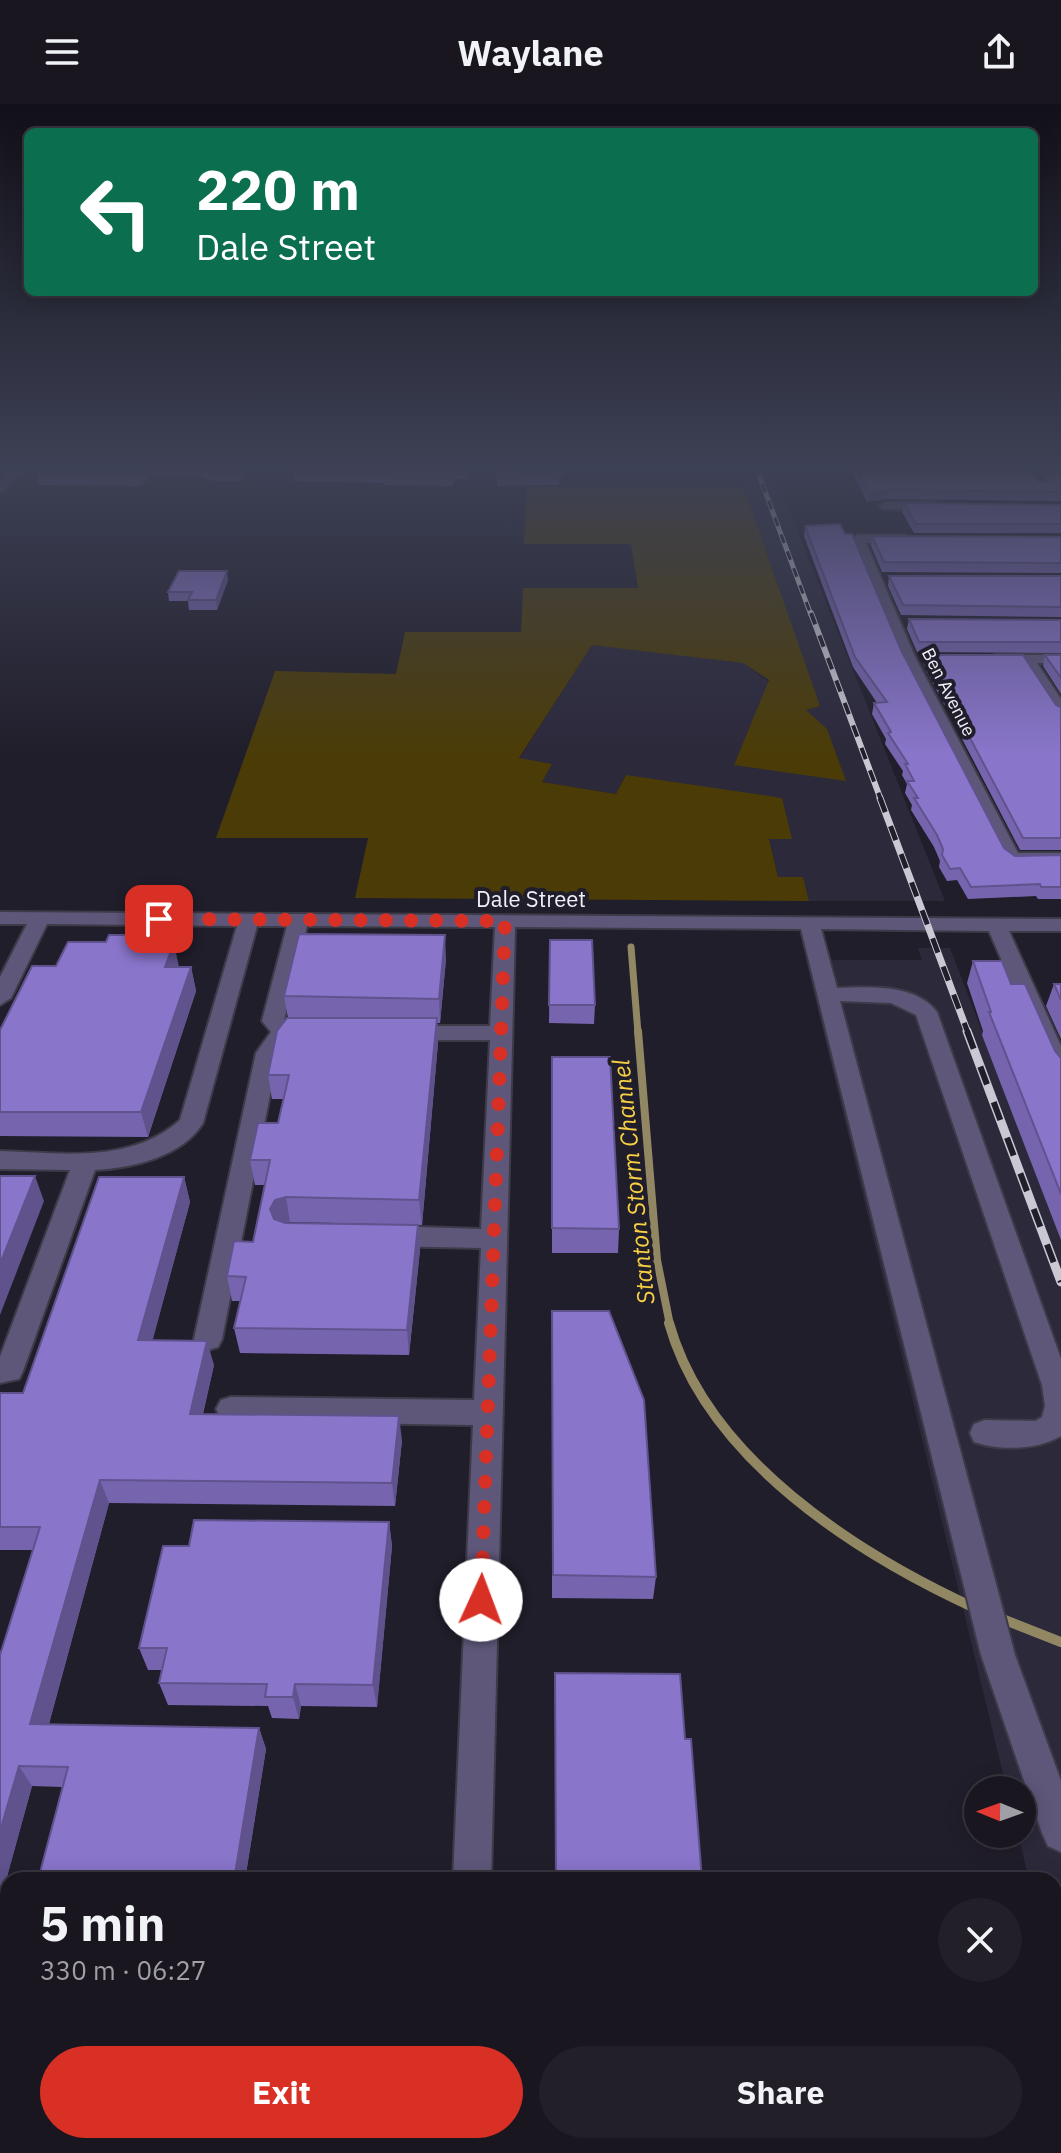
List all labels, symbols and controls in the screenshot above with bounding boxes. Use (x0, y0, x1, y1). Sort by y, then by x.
text: Waylane (457, 29, 604, 76)
icon: menu (40, 30, 84, 74)
icon: share (977, 30, 1021, 74)
text: 220 m (196, 153, 360, 225)
icon: left (64, 160, 168, 264)
text: Dale Street (196, 223, 376, 270)
street label: Ben Avenue (917, 644, 981, 740)
street label: Dale Street (476, 884, 586, 913)
pin (125, 885, 193, 953)
icon: arrive (137, 897, 181, 941)
water label: Stanton Storm Channel (604, 1057, 662, 1306)
position arrow (439, 1558, 523, 1642)
north arrow (964, 1776, 1036, 1848)
map controls (964, 1776, 1036, 1848)
text: 5 min (40, 1892, 165, 1954)
button: close (938, 1898, 1022, 1982)
text: 330 m · 06:27 (40, 1953, 206, 1987)
button: Exit (40, 2046, 523, 2138)
button: Share (539, 2046, 1022, 2138)

